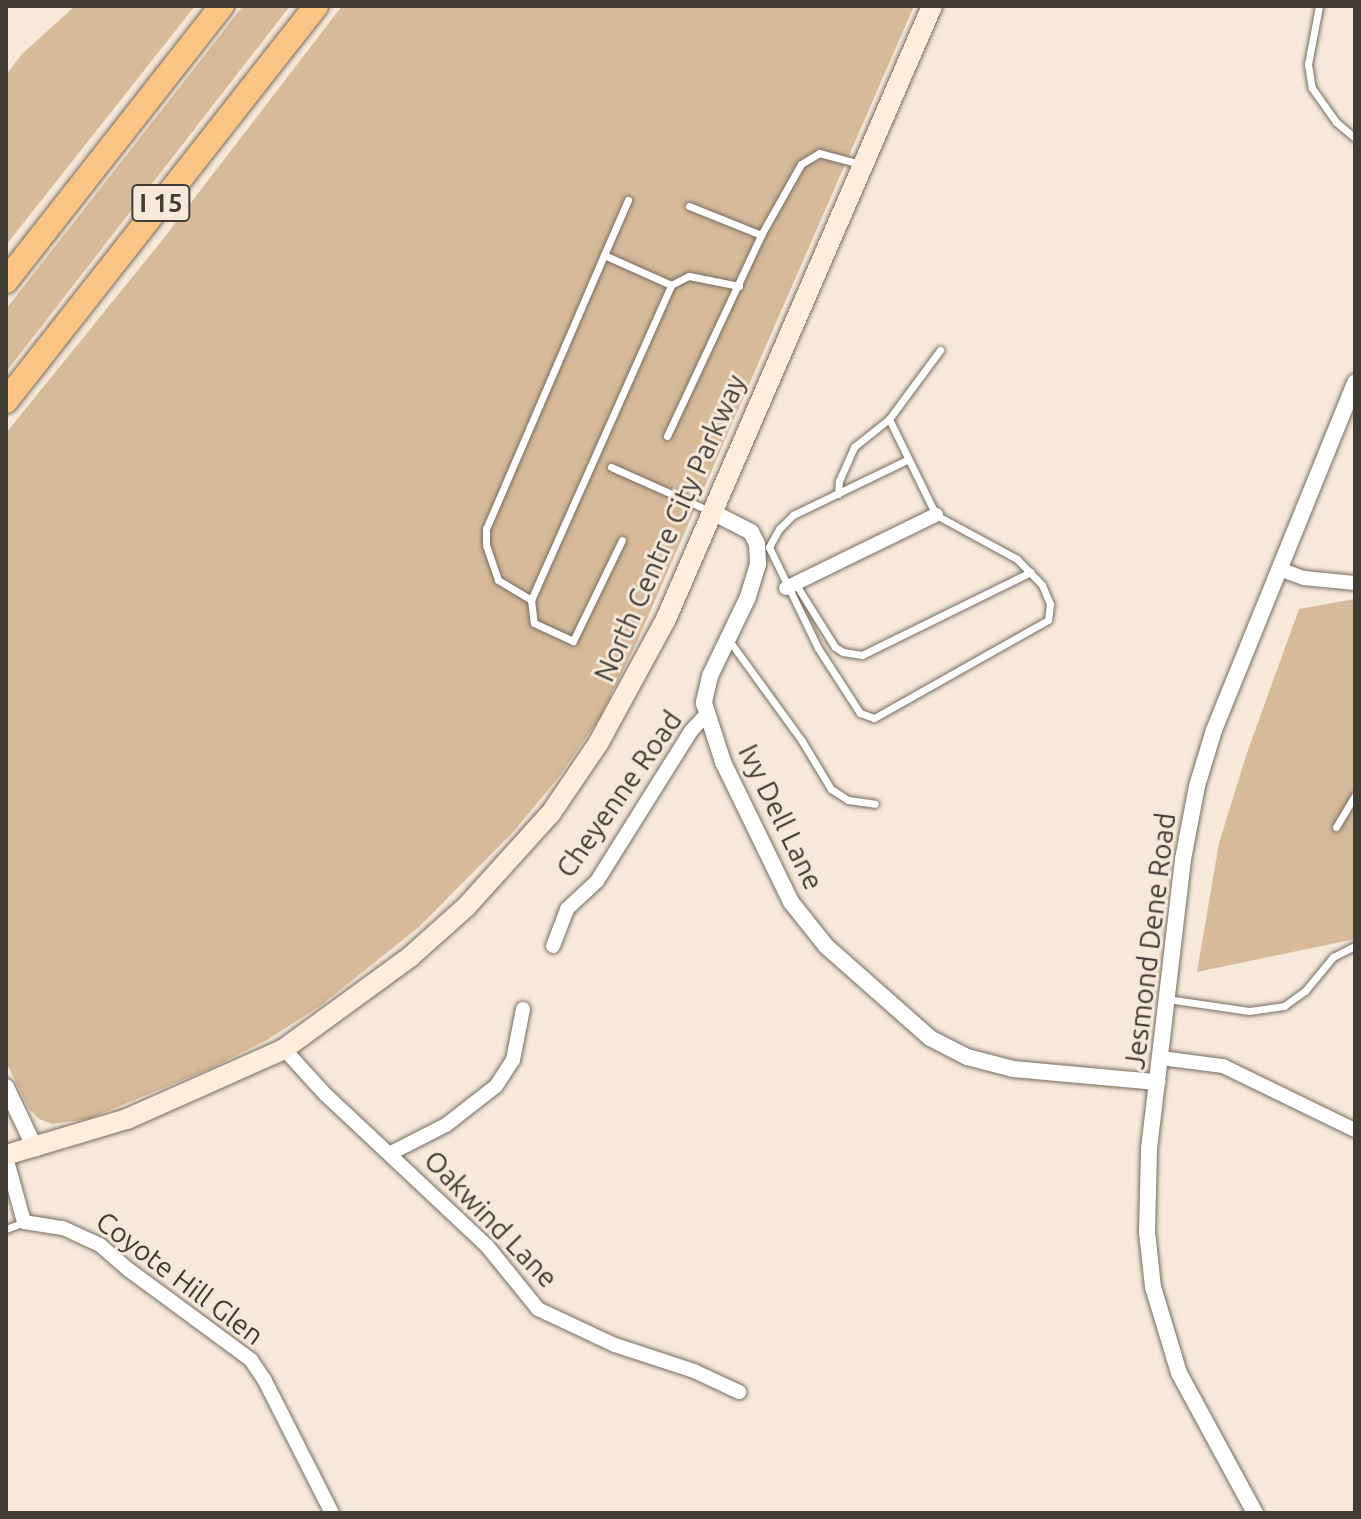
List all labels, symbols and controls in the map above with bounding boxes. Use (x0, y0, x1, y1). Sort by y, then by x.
road number: I 15 (131, 181, 191, 225)
street label: North Centre City Parkway (587, 369, 753, 687)
street label: Cheyenne Road (549, 704, 689, 884)
street label: Ivy Dell Lane (731, 739, 831, 895)
street label: Jesmond Dene Road (1118, 811, 1182, 1071)
street label: Oakwind Lane (417, 1143, 565, 1295)
street label: Coyote Hill Glen (90, 1204, 270, 1352)

